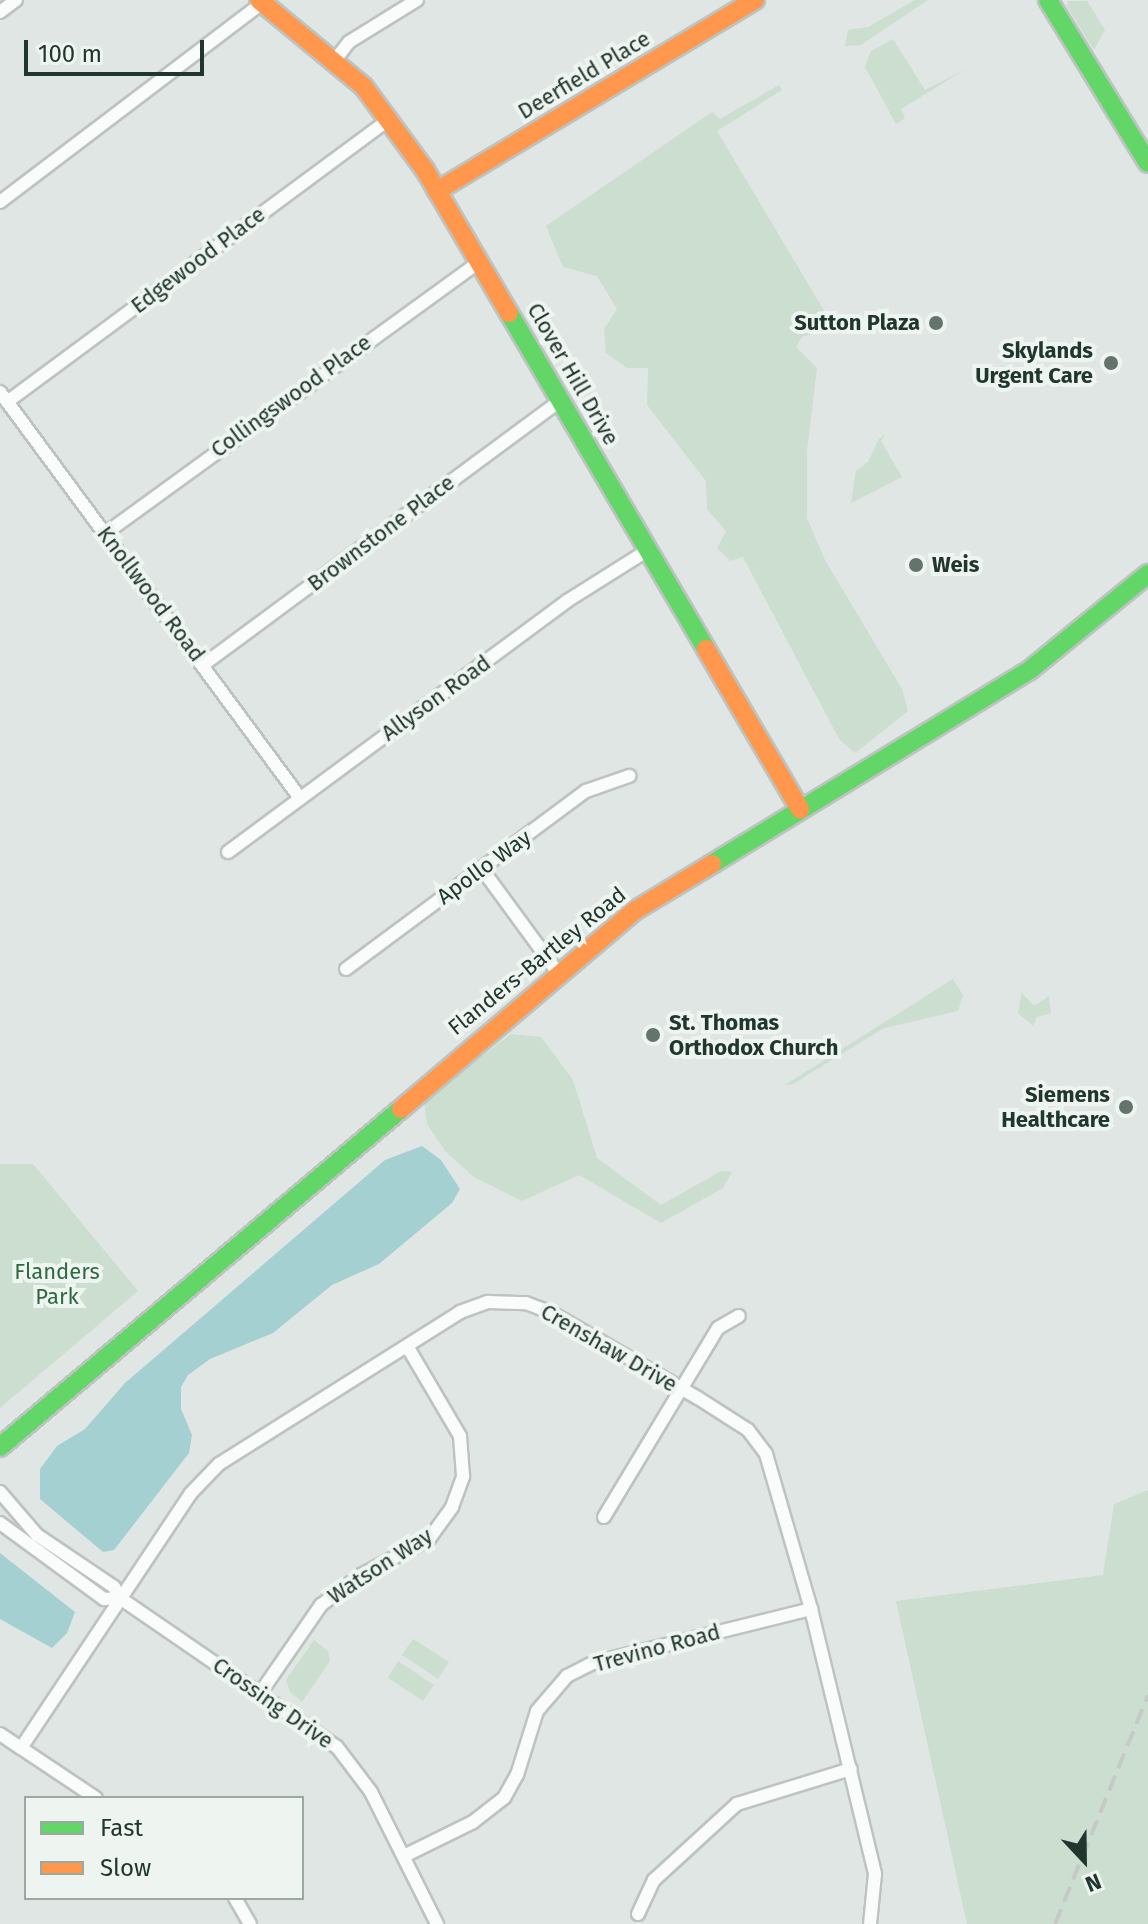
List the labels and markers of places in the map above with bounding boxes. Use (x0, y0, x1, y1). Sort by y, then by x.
place label: Sutton Plaza (794, 310, 920, 336)
marker: Sutton Plaza (927, 314, 945, 332)
place label: Skylands Urgent Care (975, 337, 1093, 388)
marker: Skylands Urgent Care (1100, 352, 1122, 374)
place label: Weis (932, 552, 979, 578)
marker: Weis (907, 556, 925, 574)
place label: St. Thomas Orthodox Church (669, 1009, 838, 1060)
marker: St. Thomas Orthodox Church (644, 1026, 662, 1044)
place label: Siemens Healthcare (1001, 1081, 1110, 1132)
marker: Siemens Healthcare (1117, 1098, 1135, 1116)

